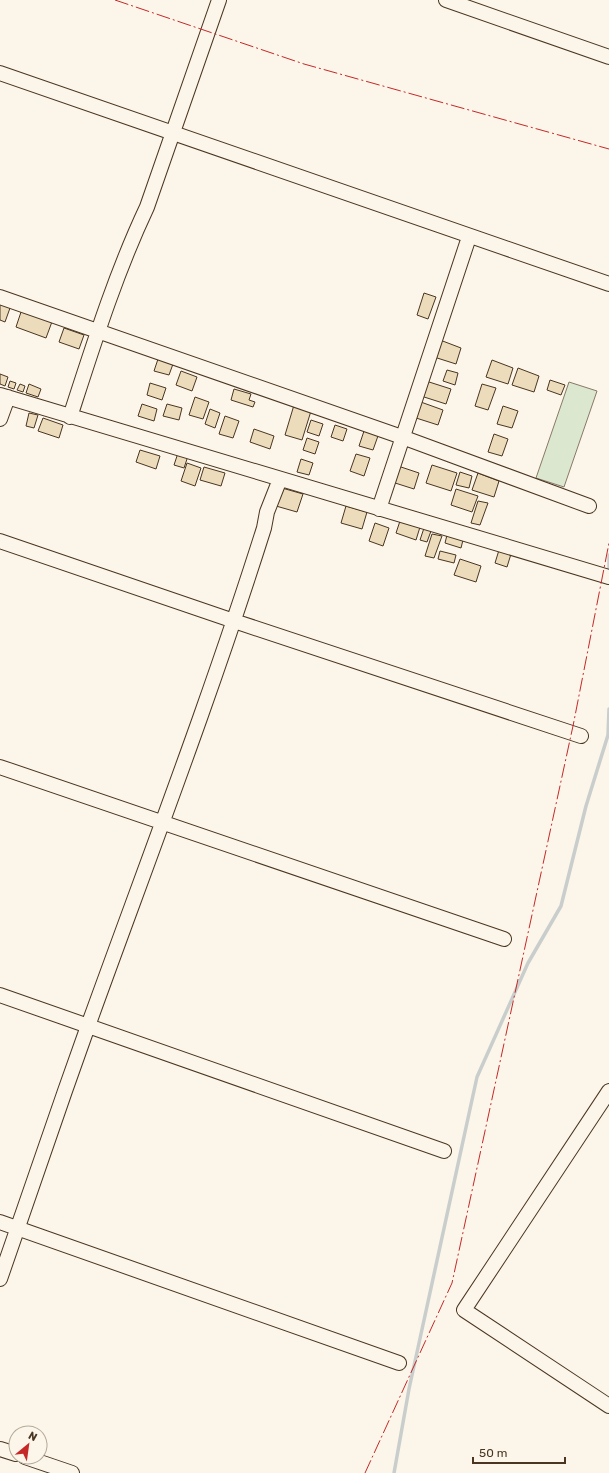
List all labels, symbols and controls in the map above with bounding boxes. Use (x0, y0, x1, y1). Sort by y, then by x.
north arrow (8, 1425, 48, 1465)
text: N (26, 1429, 39, 1444)
scale bar (473, 1439, 565, 1465)
text: 50 m (479, 1446, 507, 1460)

